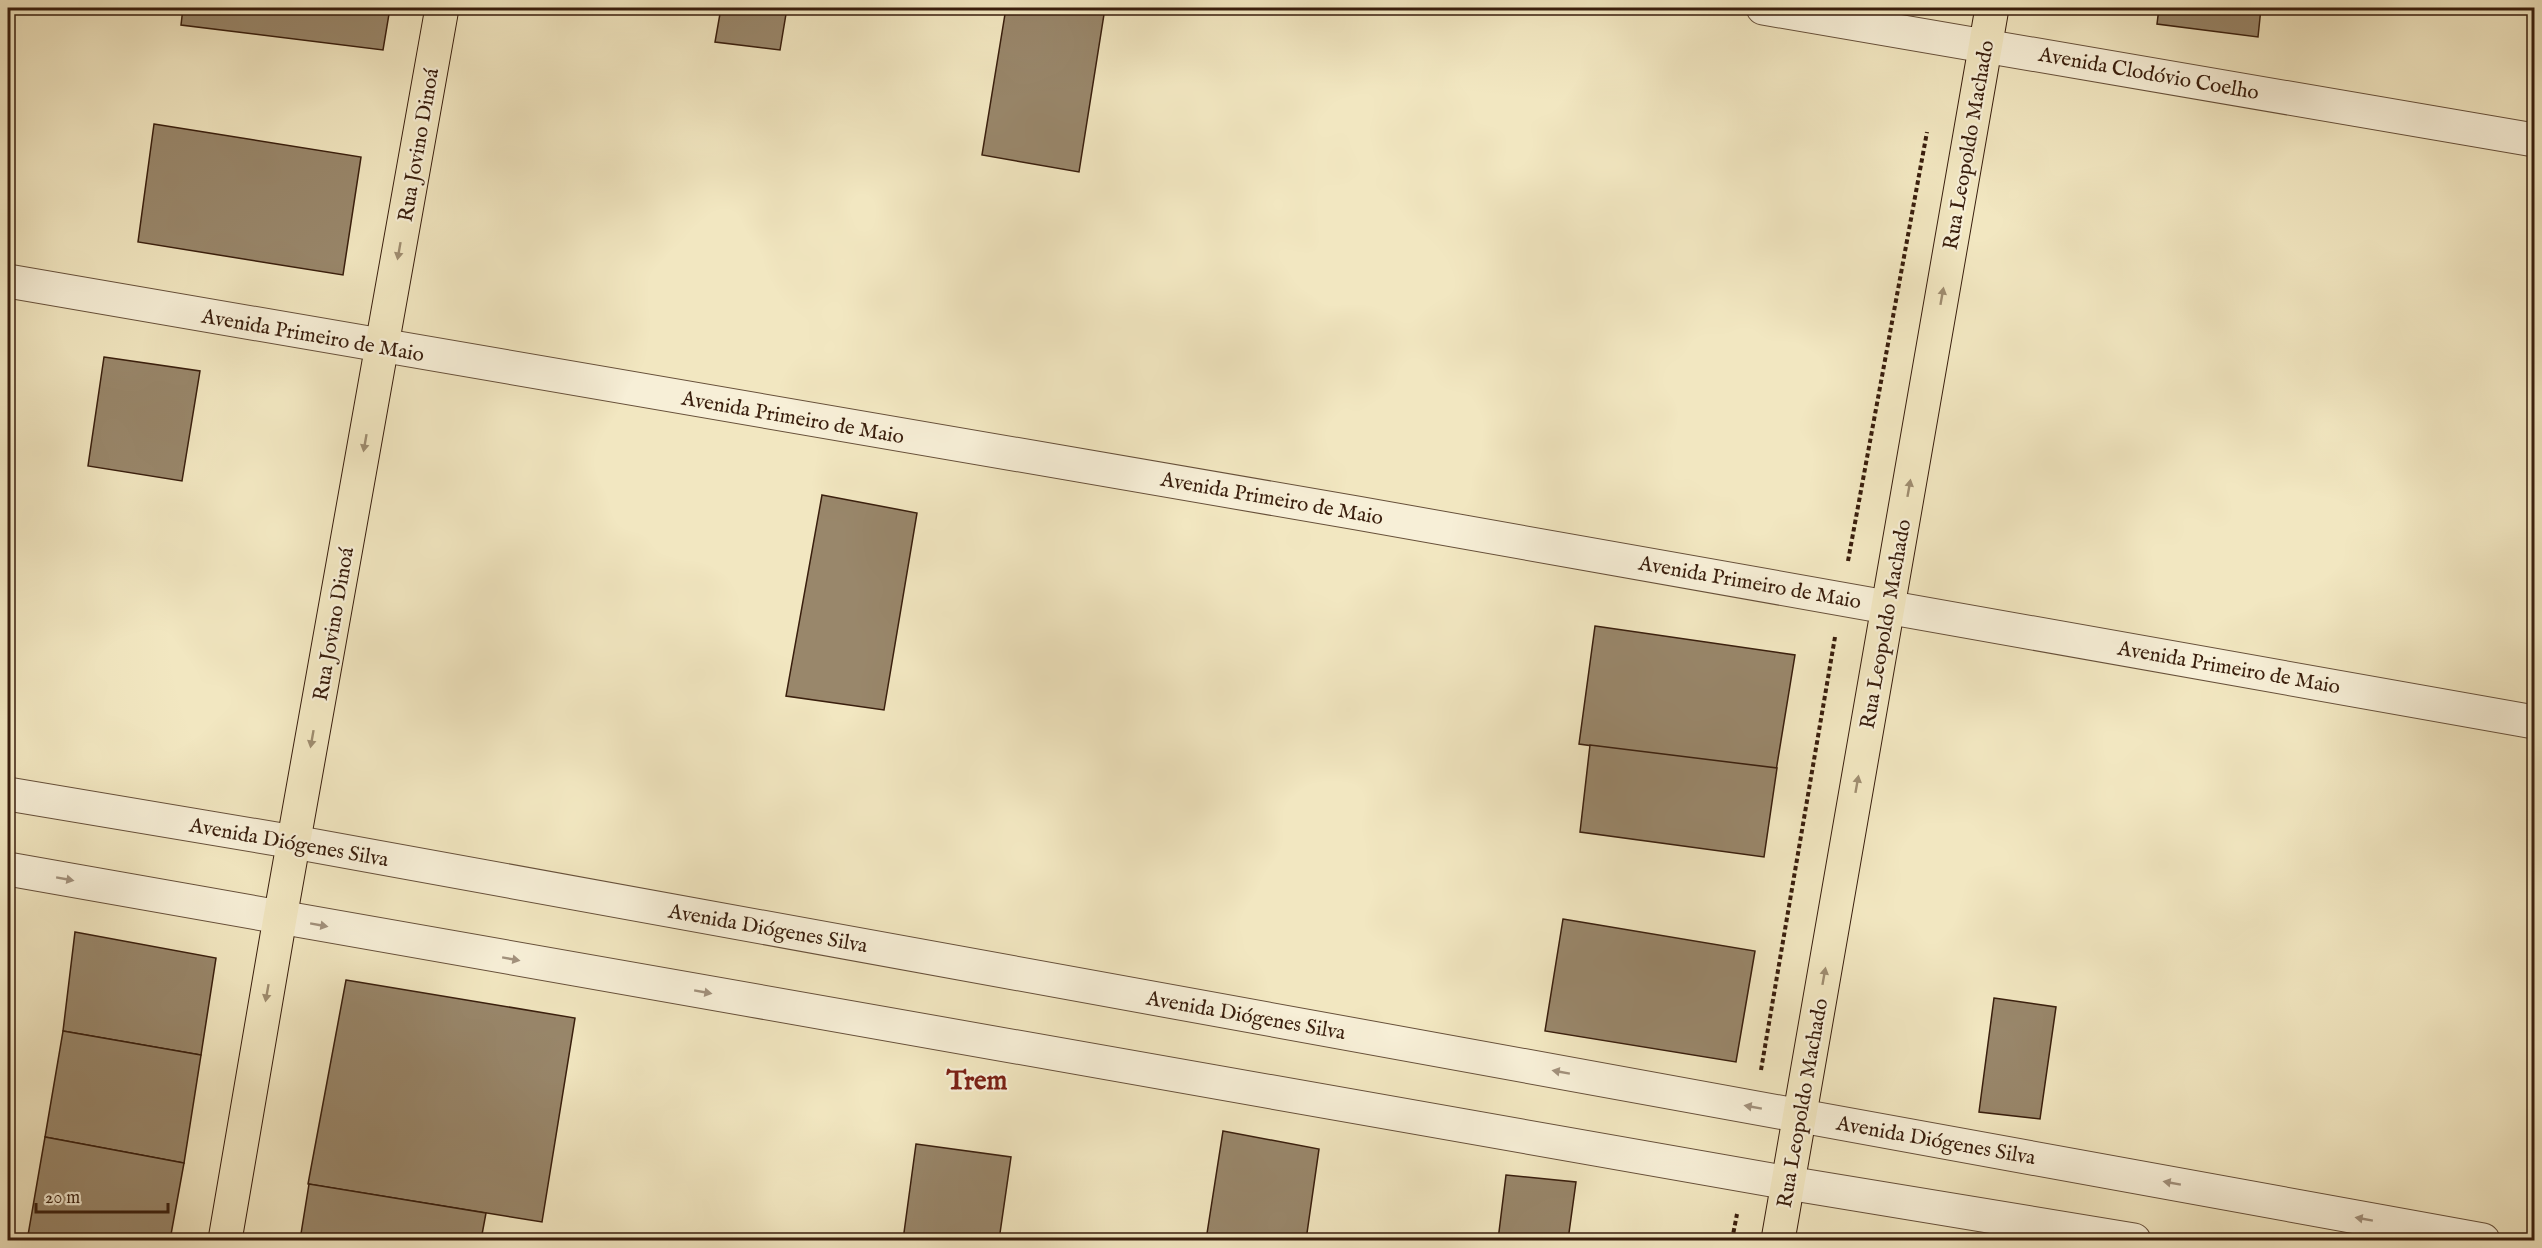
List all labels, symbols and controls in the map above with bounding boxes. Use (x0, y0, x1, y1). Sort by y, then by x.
street label: Rua Leopoldo Machado (1938, 38, 2001, 252)
street label: Avenida Clodóvio Coelho (2035, 42, 2261, 107)
street label: Rua Jovino Dinoá (393, 65, 446, 224)
one-way arrow (394, 242, 403, 261)
one-way arrow (1938, 286, 1947, 305)
street label: Avenida Primeiro de Maio (198, 303, 426, 369)
street label: Avenida Primeiro de Maio (678, 385, 906, 451)
one-way arrow (360, 434, 369, 453)
street label: Avenida Primeiro de Maio (1157, 466, 1385, 532)
one-way arrow (1904, 479, 1913, 498)
street label: Rua Leopoldo Machado (1855, 517, 1918, 731)
street label: Rua Jovino Dinoá (308, 544, 361, 703)
street label: Avenida Primeiro de Maio (1635, 550, 1863, 616)
street label: Avenida Primeiro de Maio (2114, 635, 2342, 701)
one-way arrow (307, 729, 316, 748)
one-way arrow (1853, 774, 1862, 793)
street label: Avenida Diógenes Silva (186, 812, 391, 874)
one-way arrow (56, 875, 75, 884)
street label: Avenida Diógenes Silva (665, 898, 870, 960)
one-way arrow (310, 921, 329, 930)
one-way arrow (502, 955, 521, 964)
one-way arrow (1820, 966, 1829, 985)
one-way arrow (262, 983, 271, 1002)
street label: Avenida Diógenes Silva (1143, 985, 1348, 1047)
one-way arrow (694, 988, 713, 997)
street label: Rua Leopoldo Machado (1772, 996, 1835, 1210)
district label: Trem (946, 1065, 1008, 1099)
one-way arrow (1551, 1067, 1570, 1076)
one-way arrow (1743, 1102, 1762, 1111)
street label: Avenida Diógenes Silva (1833, 1110, 2038, 1172)
scale bar (36, 1176, 168, 1214)
one-way arrow (2162, 1179, 2181, 1188)
text: 20 m (45, 1187, 80, 1210)
one-way arrow (2354, 1214, 2373, 1223)

